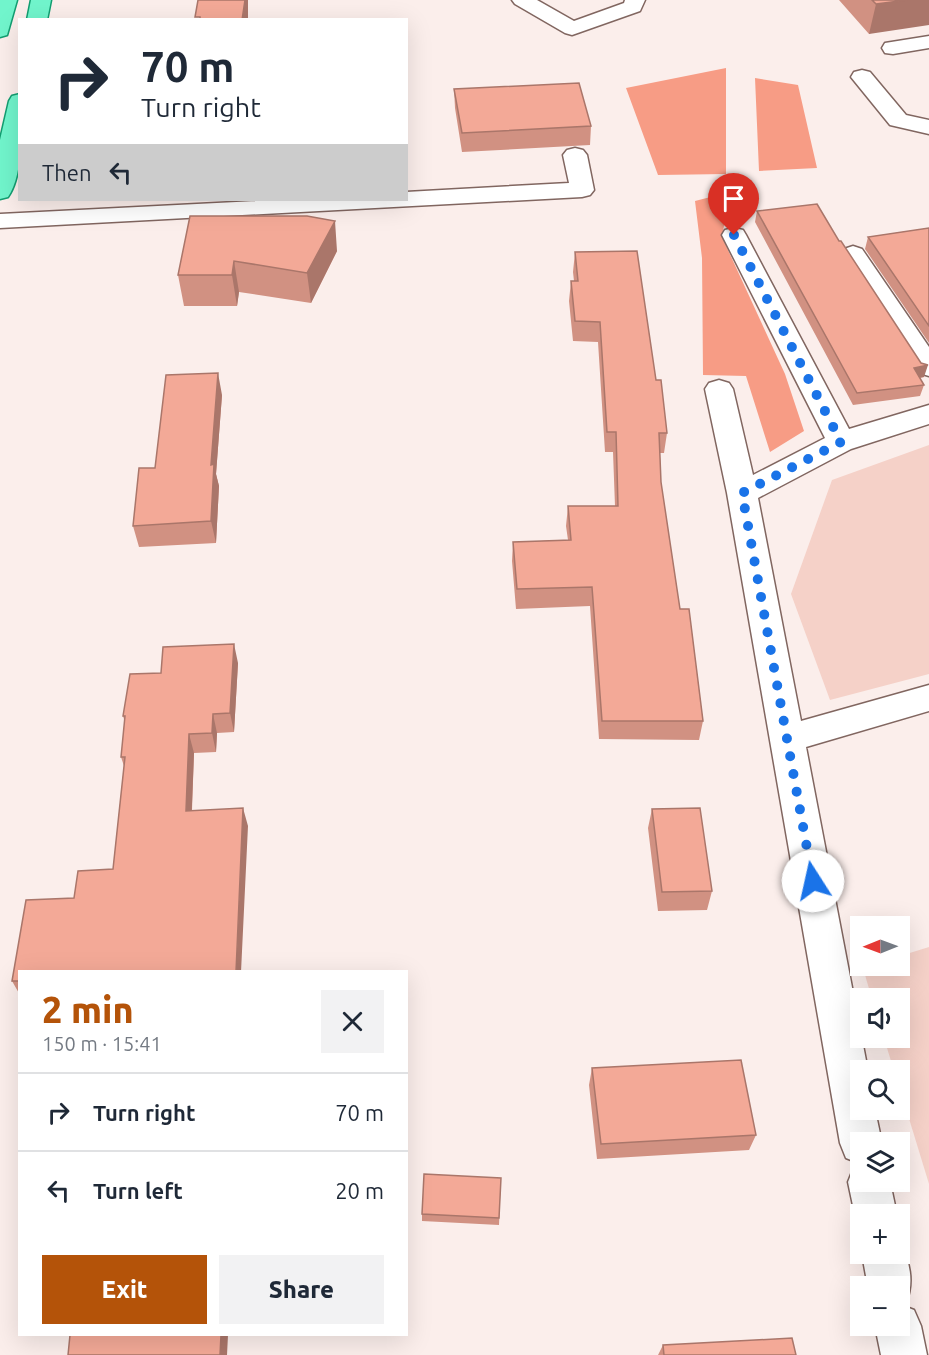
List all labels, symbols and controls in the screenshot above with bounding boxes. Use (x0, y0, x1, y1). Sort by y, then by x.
icon: right (42, 42, 120, 120)
text: 70 m (141, 43, 235, 90)
text: Turn right (141, 92, 261, 122)
icon: left (104, 156, 137, 189)
text: Then (42, 160, 92, 185)
pin (708, 173, 759, 235)
icon: arrive (717, 182, 750, 215)
position arrow (781, 849, 845, 913)
north arrow (850, 916, 910, 976)
map controls (850, 916, 910, 1336)
button: sound (850, 988, 910, 1048)
text: 2 min (42, 989, 134, 1030)
button: close (321, 990, 384, 1053)
text: 150 m · 15:41 (42, 1032, 162, 1055)
button: search (850, 1060, 910, 1120)
icon: right (42, 1096, 75, 1129)
text: Turn right (93, 1100, 195, 1125)
text: 70 m (335, 1100, 384, 1125)
button: layers (850, 1132, 910, 1192)
icon: left (42, 1174, 75, 1207)
text: Turn left (93, 1178, 183, 1203)
text: 20 m (335, 1178, 384, 1203)
button: + (850, 1204, 910, 1264)
button: Exit (42, 1255, 207, 1324)
button: Share (219, 1255, 384, 1324)
button: − (850, 1276, 910, 1336)

